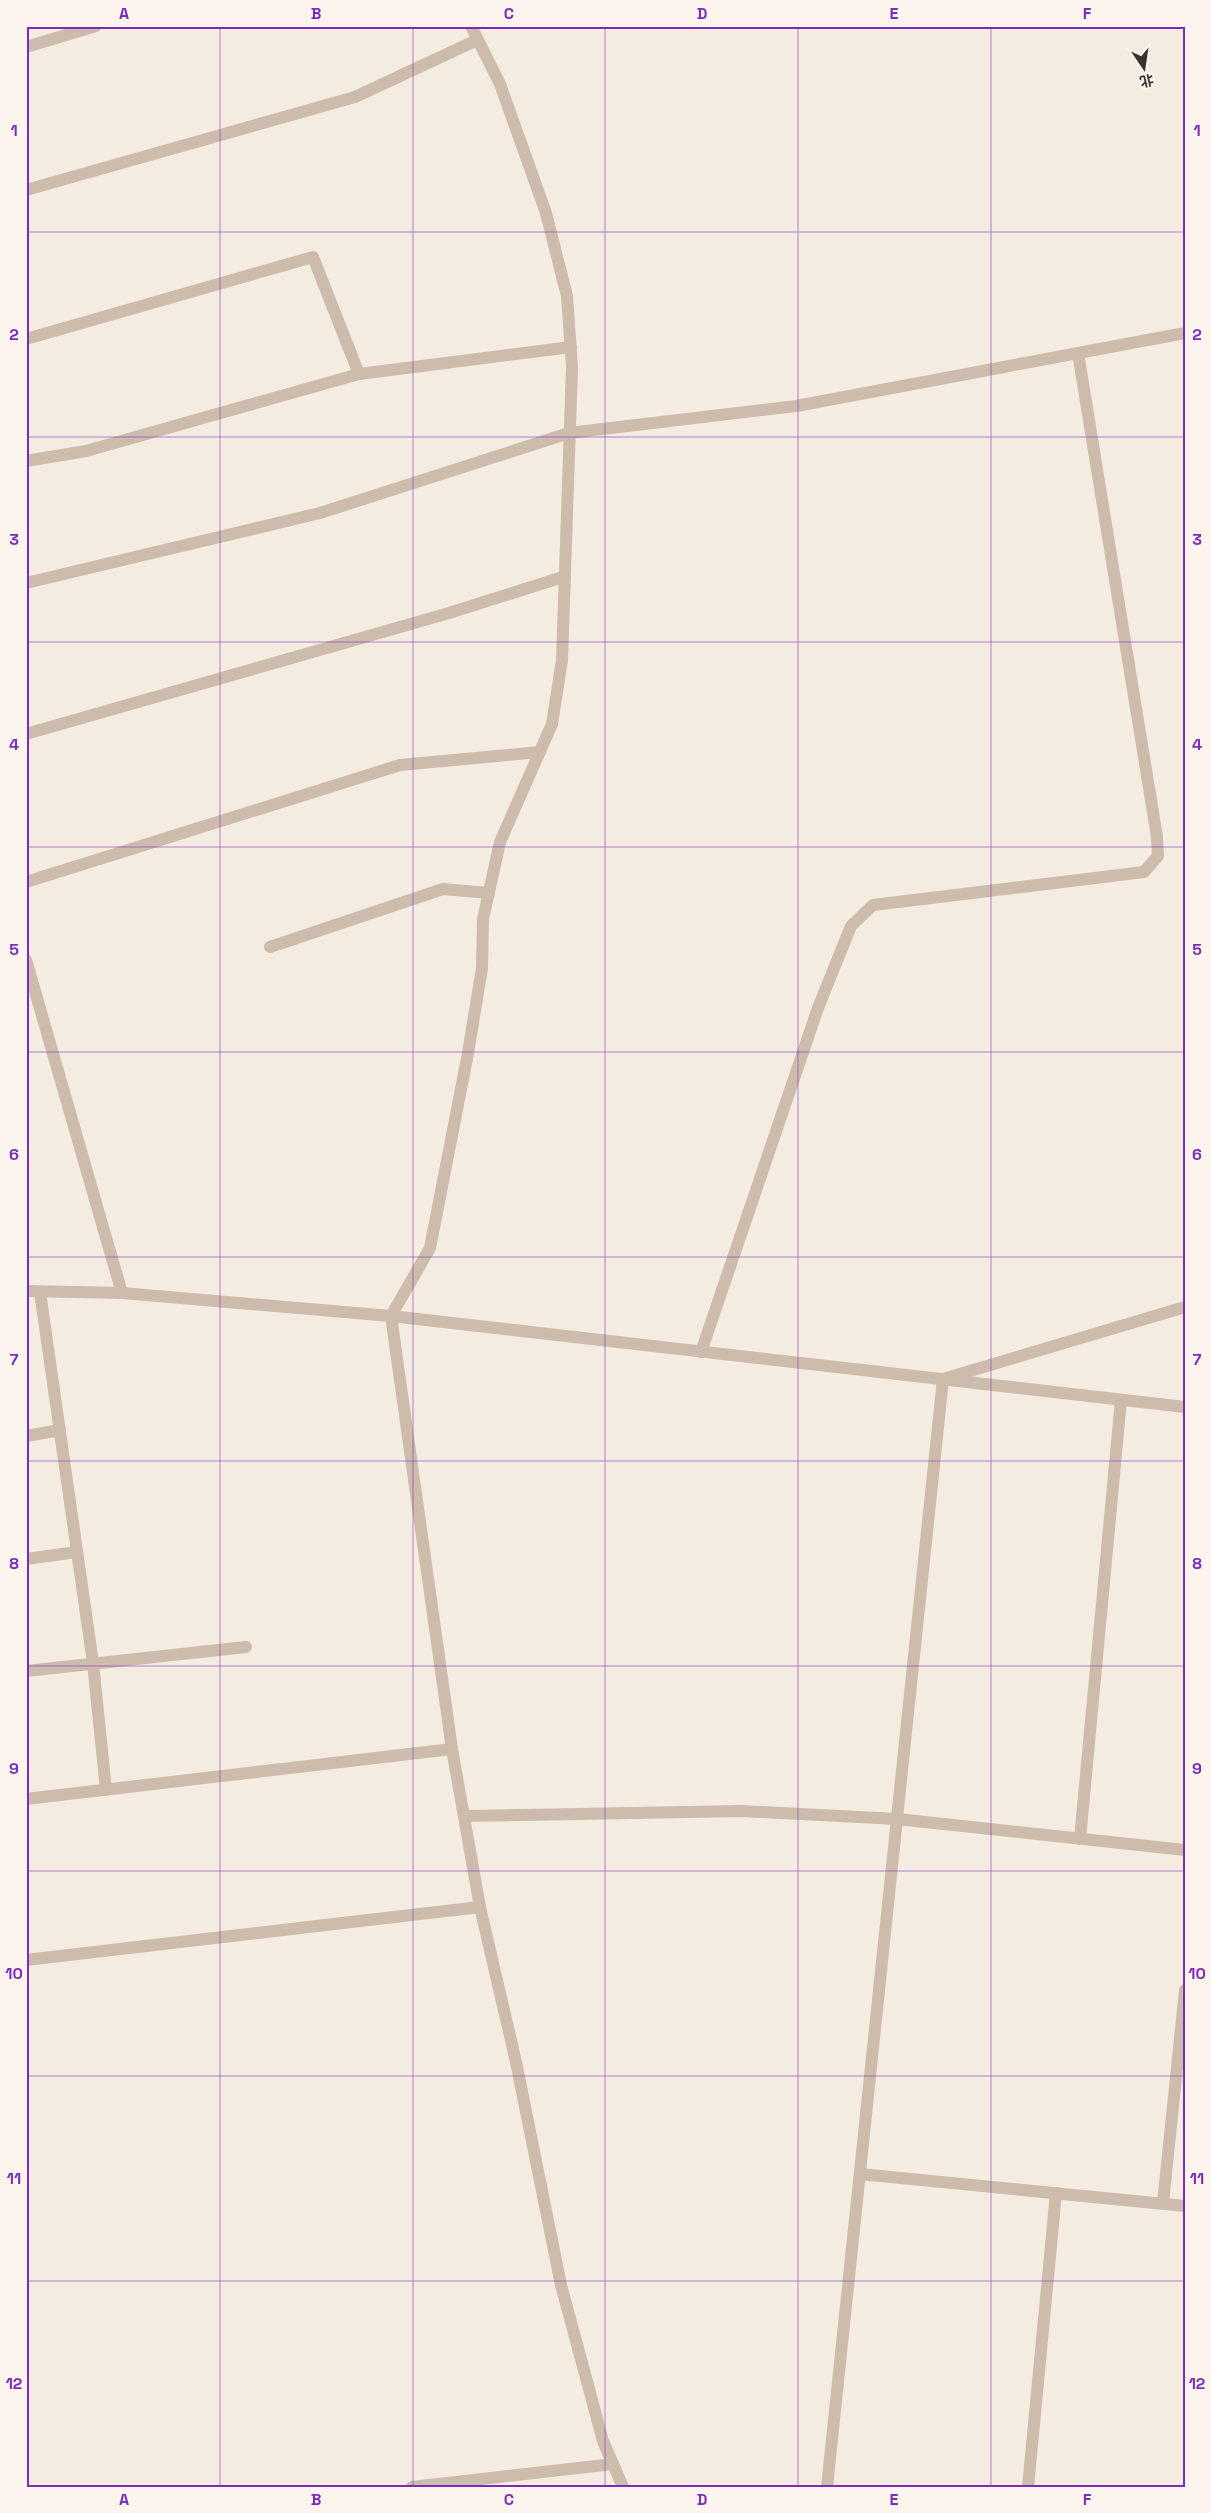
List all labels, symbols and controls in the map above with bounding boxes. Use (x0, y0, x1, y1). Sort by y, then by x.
text: A (119, 3, 129, 24)
text: B (311, 3, 321, 24)
text: C (504, 3, 514, 24)
text: D (697, 3, 707, 24)
text: E (890, 3, 899, 24)
text: F (1083, 3, 1092, 24)
north arrow (1118, 42, 1168, 92)
text: 北 (1138, 70, 1156, 91)
text: 1 (10, 120, 18, 141)
text: 1 (1193, 120, 1201, 141)
text: 2 (9, 324, 19, 345)
text: 2 (1192, 324, 1202, 345)
text: 3 (9, 529, 19, 550)
text: 3 (1192, 529, 1202, 550)
text: 4 (9, 734, 19, 755)
text: 4 (1192, 734, 1202, 755)
text: 5 (9, 939, 19, 960)
text: 5 (1192, 939, 1202, 960)
text: 6 (9, 1144, 19, 1165)
text: 6 (1192, 1144, 1202, 1165)
text: 7 (10, 1349, 19, 1370)
text: 7 (1193, 1349, 1202, 1370)
text: 8 (9, 1553, 19, 1574)
text: 8 (1192, 1553, 1202, 1574)
text: 9 (9, 1758, 19, 1779)
text: 9 (1192, 1758, 1202, 1779)
text: 10 (5, 1963, 23, 1984)
text: 10 (1188, 1963, 1206, 1984)
text: 11 (7, 2168, 21, 2189)
text: 11 (1190, 2168, 1204, 2189)
text: 12 (6, 2373, 22, 2394)
text: 12 (1189, 2373, 1205, 2394)
text: A (119, 2489, 129, 2510)
text: B (311, 2489, 321, 2510)
text: C (504, 2489, 514, 2510)
text: D (697, 2489, 707, 2510)
text: E (890, 2489, 899, 2510)
text: F (1083, 2489, 1092, 2510)

